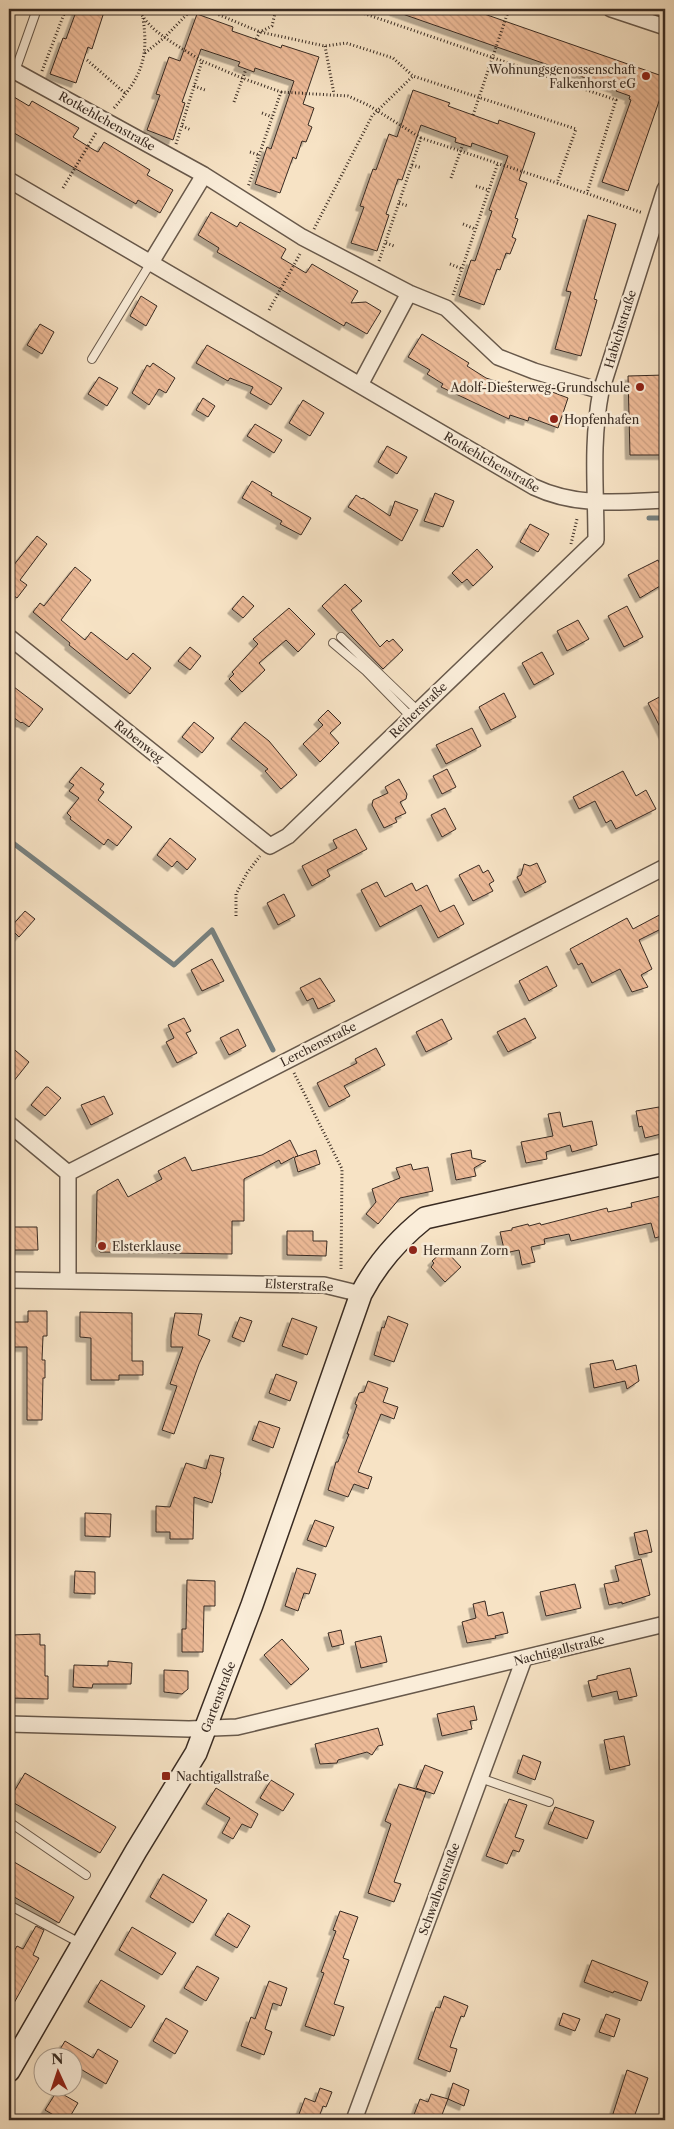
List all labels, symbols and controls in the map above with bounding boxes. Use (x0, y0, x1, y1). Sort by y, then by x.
place label: Wohnungsgenossenschaft Falkenhorst eG (488, 62, 637, 91)
marker: Wohnungsgenossenschaft Falkenhorst eG (640, 70, 652, 82)
street label: Rotkehlchenstraße (56, 88, 158, 154)
street label: Habichtstraße (601, 288, 639, 370)
place label: Adolf-Diesterweg-Grundschule (450, 380, 630, 395)
marker: Adolf-Diesterweg-Grundschule (634, 381, 646, 393)
place label: Hopfenhafen (564, 412, 640, 427)
marker: Hopfenhafen (548, 413, 560, 425)
street label: Rotkehlchenstraße (441, 428, 543, 496)
street label: Reiherstraße (386, 679, 450, 741)
street label: Rabenweg (111, 717, 167, 766)
street label: Lerchenstraße (277, 1018, 359, 1070)
place label: Elsterklause (112, 1239, 181, 1254)
marker: Elsterklause (96, 1240, 108, 1252)
place label: Hermann Zorn (423, 1243, 509, 1258)
marker: Hermann Zorn (407, 1244, 419, 1256)
street label: Elsterstraße (264, 1276, 334, 1294)
street label: Nachtigallstraße (512, 1631, 606, 1669)
street label: Gartenstraße (198, 1659, 239, 1735)
place label: Nachtigallstraße (176, 1769, 269, 1784)
marker: Nachtigallstraße (160, 1770, 172, 1782)
street label: Schwalbenstraße (415, 1840, 463, 1937)
north arrow (32, 2046, 82, 2096)
text: N (51, 2050, 64, 2068)

